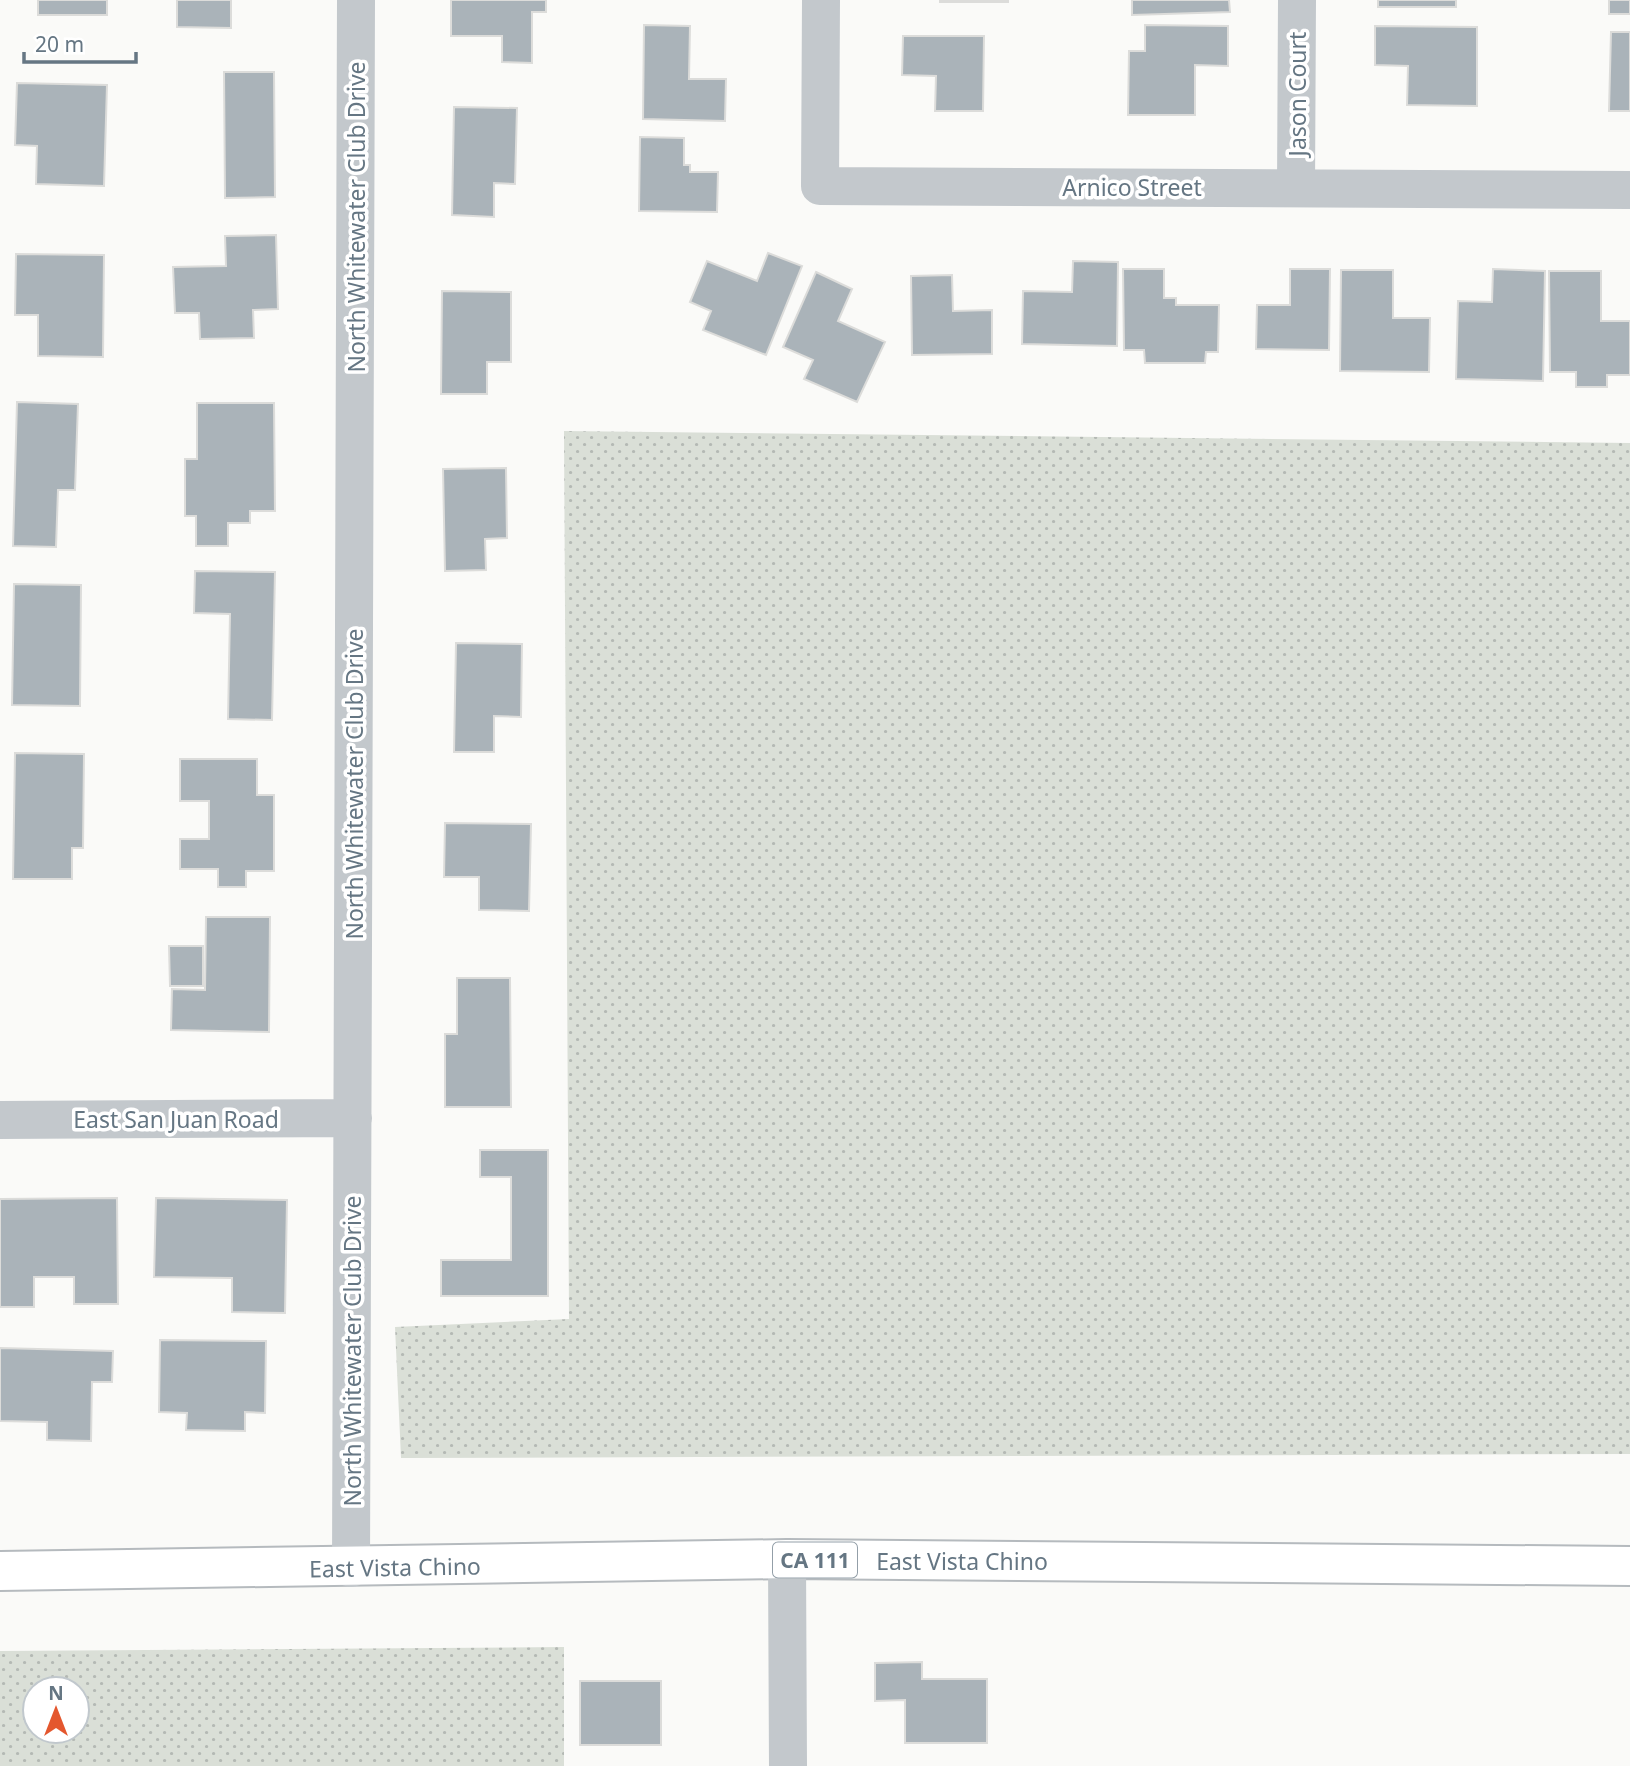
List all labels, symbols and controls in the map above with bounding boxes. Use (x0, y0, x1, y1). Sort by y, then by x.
scale bar (24, 21, 136, 65)
text: 20 m (35, 30, 84, 58)
street label: Jason Court (1281, 32, 1313, 158)
street label: North Whitewater Club Drive (340, 61, 372, 373)
street label: Arnico Street (1062, 171, 1202, 203)
street label: North Whitewater Club Drive (338, 628, 370, 940)
street label: East San Juan Road (73, 1103, 279, 1135)
street label: North Whitewater Club Drive (336, 1195, 368, 1507)
road number: CA 111 (773, 1542, 857, 1578)
street label: East Vista Chino (876, 1545, 1048, 1577)
street label: East Vista Chino (309, 1550, 481, 1584)
north arrow (21, 1675, 91, 1745)
text: N (48, 1680, 64, 1706)

